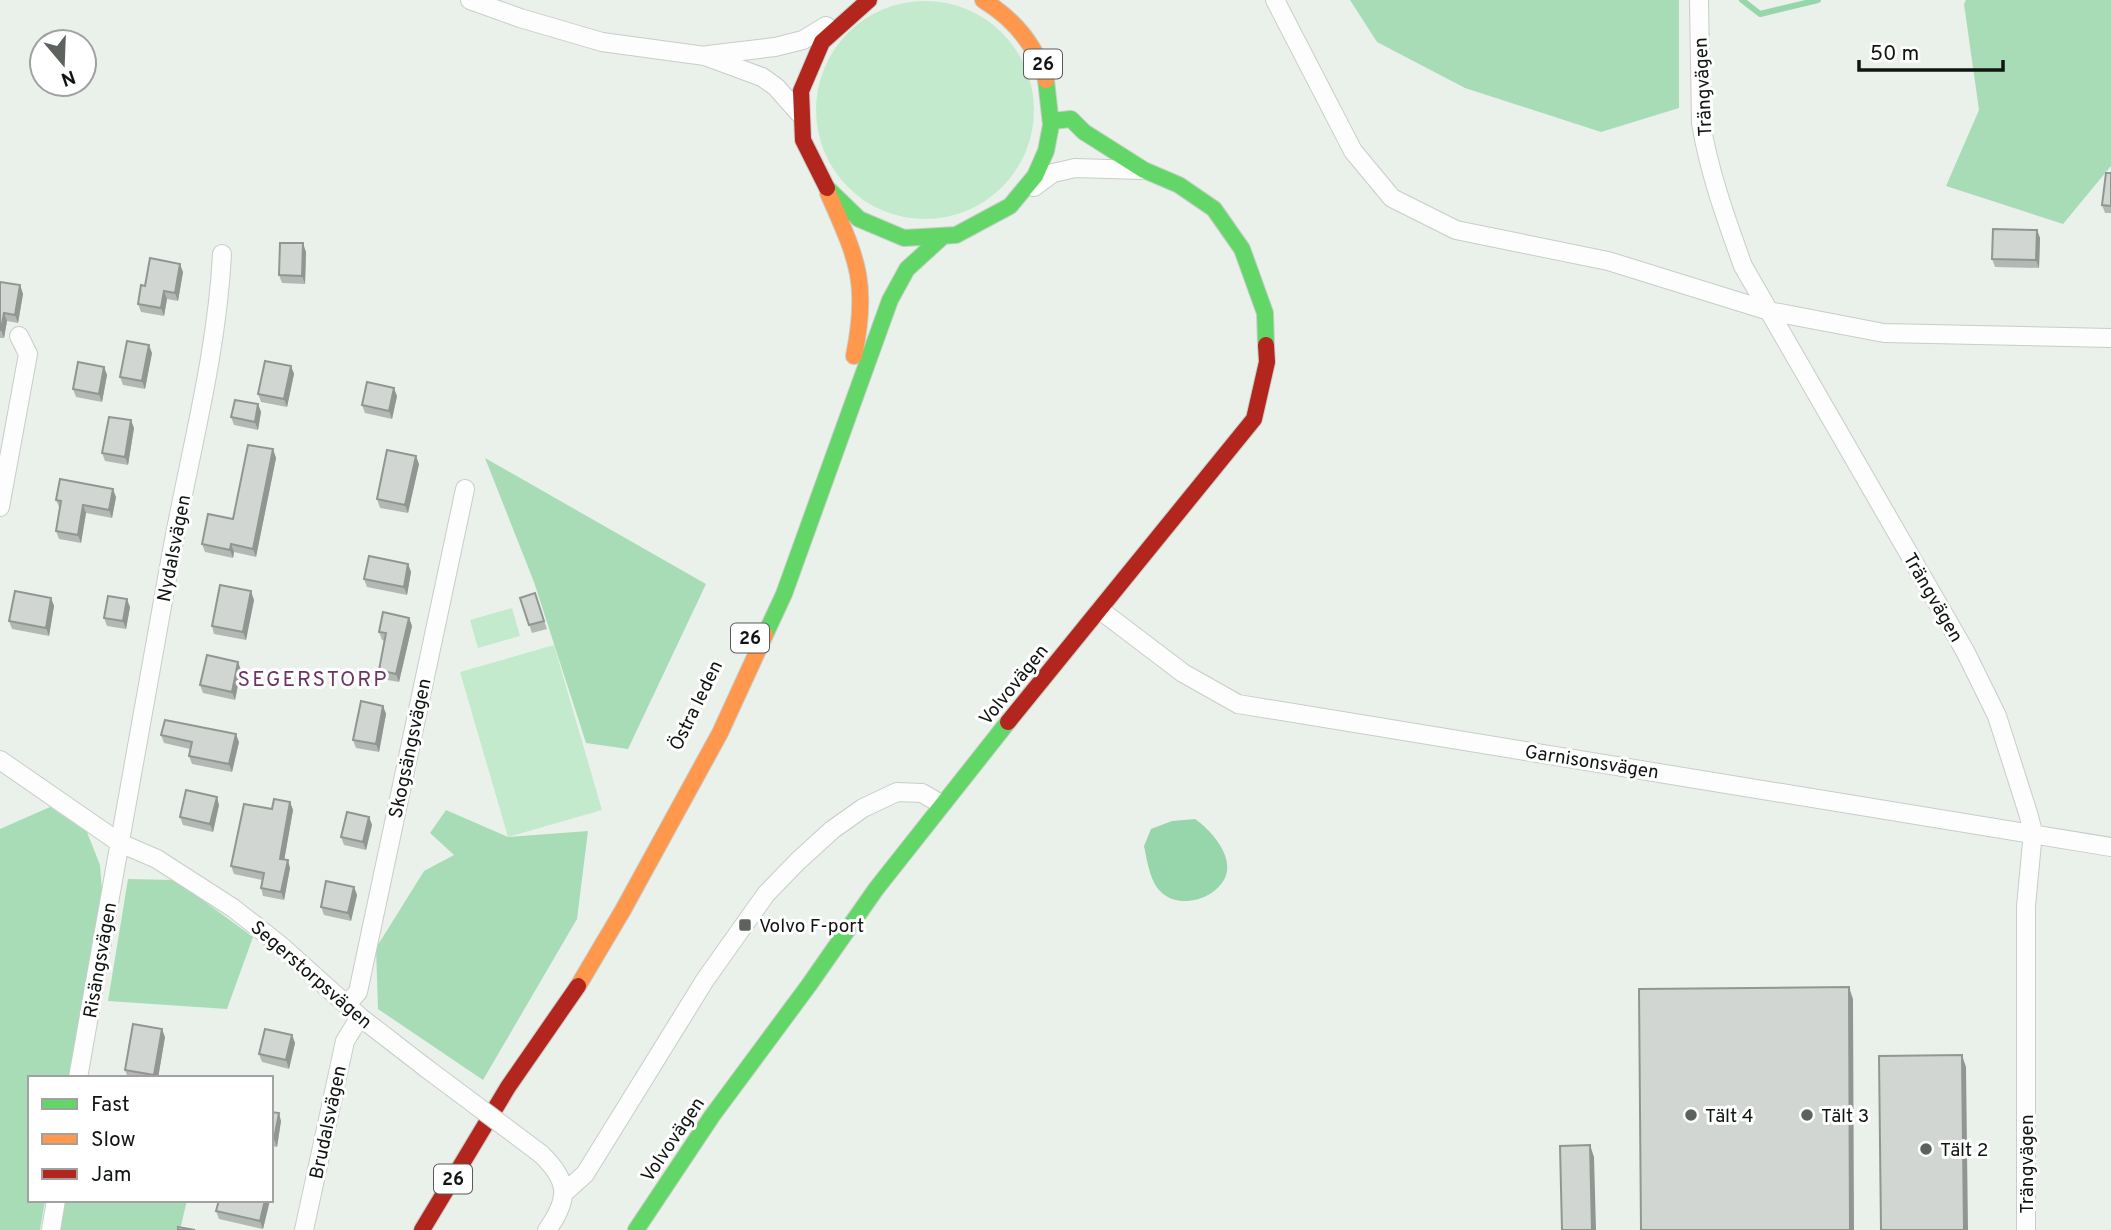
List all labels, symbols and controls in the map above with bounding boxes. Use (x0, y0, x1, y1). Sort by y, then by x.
north arrow (28, 28, 98, 98)
scale bar (1859, 28, 2002, 72)
street label: Trängvägen (1689, 37, 1719, 137)
text: 50 m (1870, 41, 1919, 68)
road number: 26 (1024, 50, 1062, 78)
text: N (58, 64, 78, 91)
street label: Nydalsvägen (153, 493, 197, 604)
street label: Trängvägen (1897, 549, 1967, 647)
road number: 26 (731, 624, 769, 652)
street label: Volvovägen (975, 640, 1055, 731)
street label: Östra leden (664, 656, 729, 755)
district label: SEGERSTORP (238, 667, 388, 694)
street label: Skogsängsvägen (384, 676, 438, 821)
street label: Garnisonsvägen (1523, 741, 1661, 785)
street label: Risängsvägen (79, 900, 123, 1020)
place label: Volvo F-port (759, 915, 864, 939)
street label: Segerstorpsvägen (245, 916, 376, 1035)
marker: Volvo F-port (737, 917, 753, 933)
street label: Brudalsvägen (305, 1063, 353, 1181)
legend (28, 1076, 273, 1202)
text: Fast (91, 1092, 130, 1119)
street label: Volvovägen (636, 1093, 711, 1187)
place label: Tält 4 (1705, 1105, 1754, 1129)
place label: Tält 3 (1821, 1105, 1869, 1129)
marker: Tält 4 (1683, 1107, 1699, 1123)
marker: Tält 3 (1799, 1107, 1815, 1123)
street label: Trängvägen (2016, 1114, 2040, 1214)
text: Slow (91, 1127, 136, 1154)
place label: Tält 2 (1940, 1139, 1988, 1163)
marker: Tält 2 (1918, 1141, 1934, 1157)
text: Jam (91, 1162, 132, 1189)
road number: 26 (434, 1164, 472, 1194)

